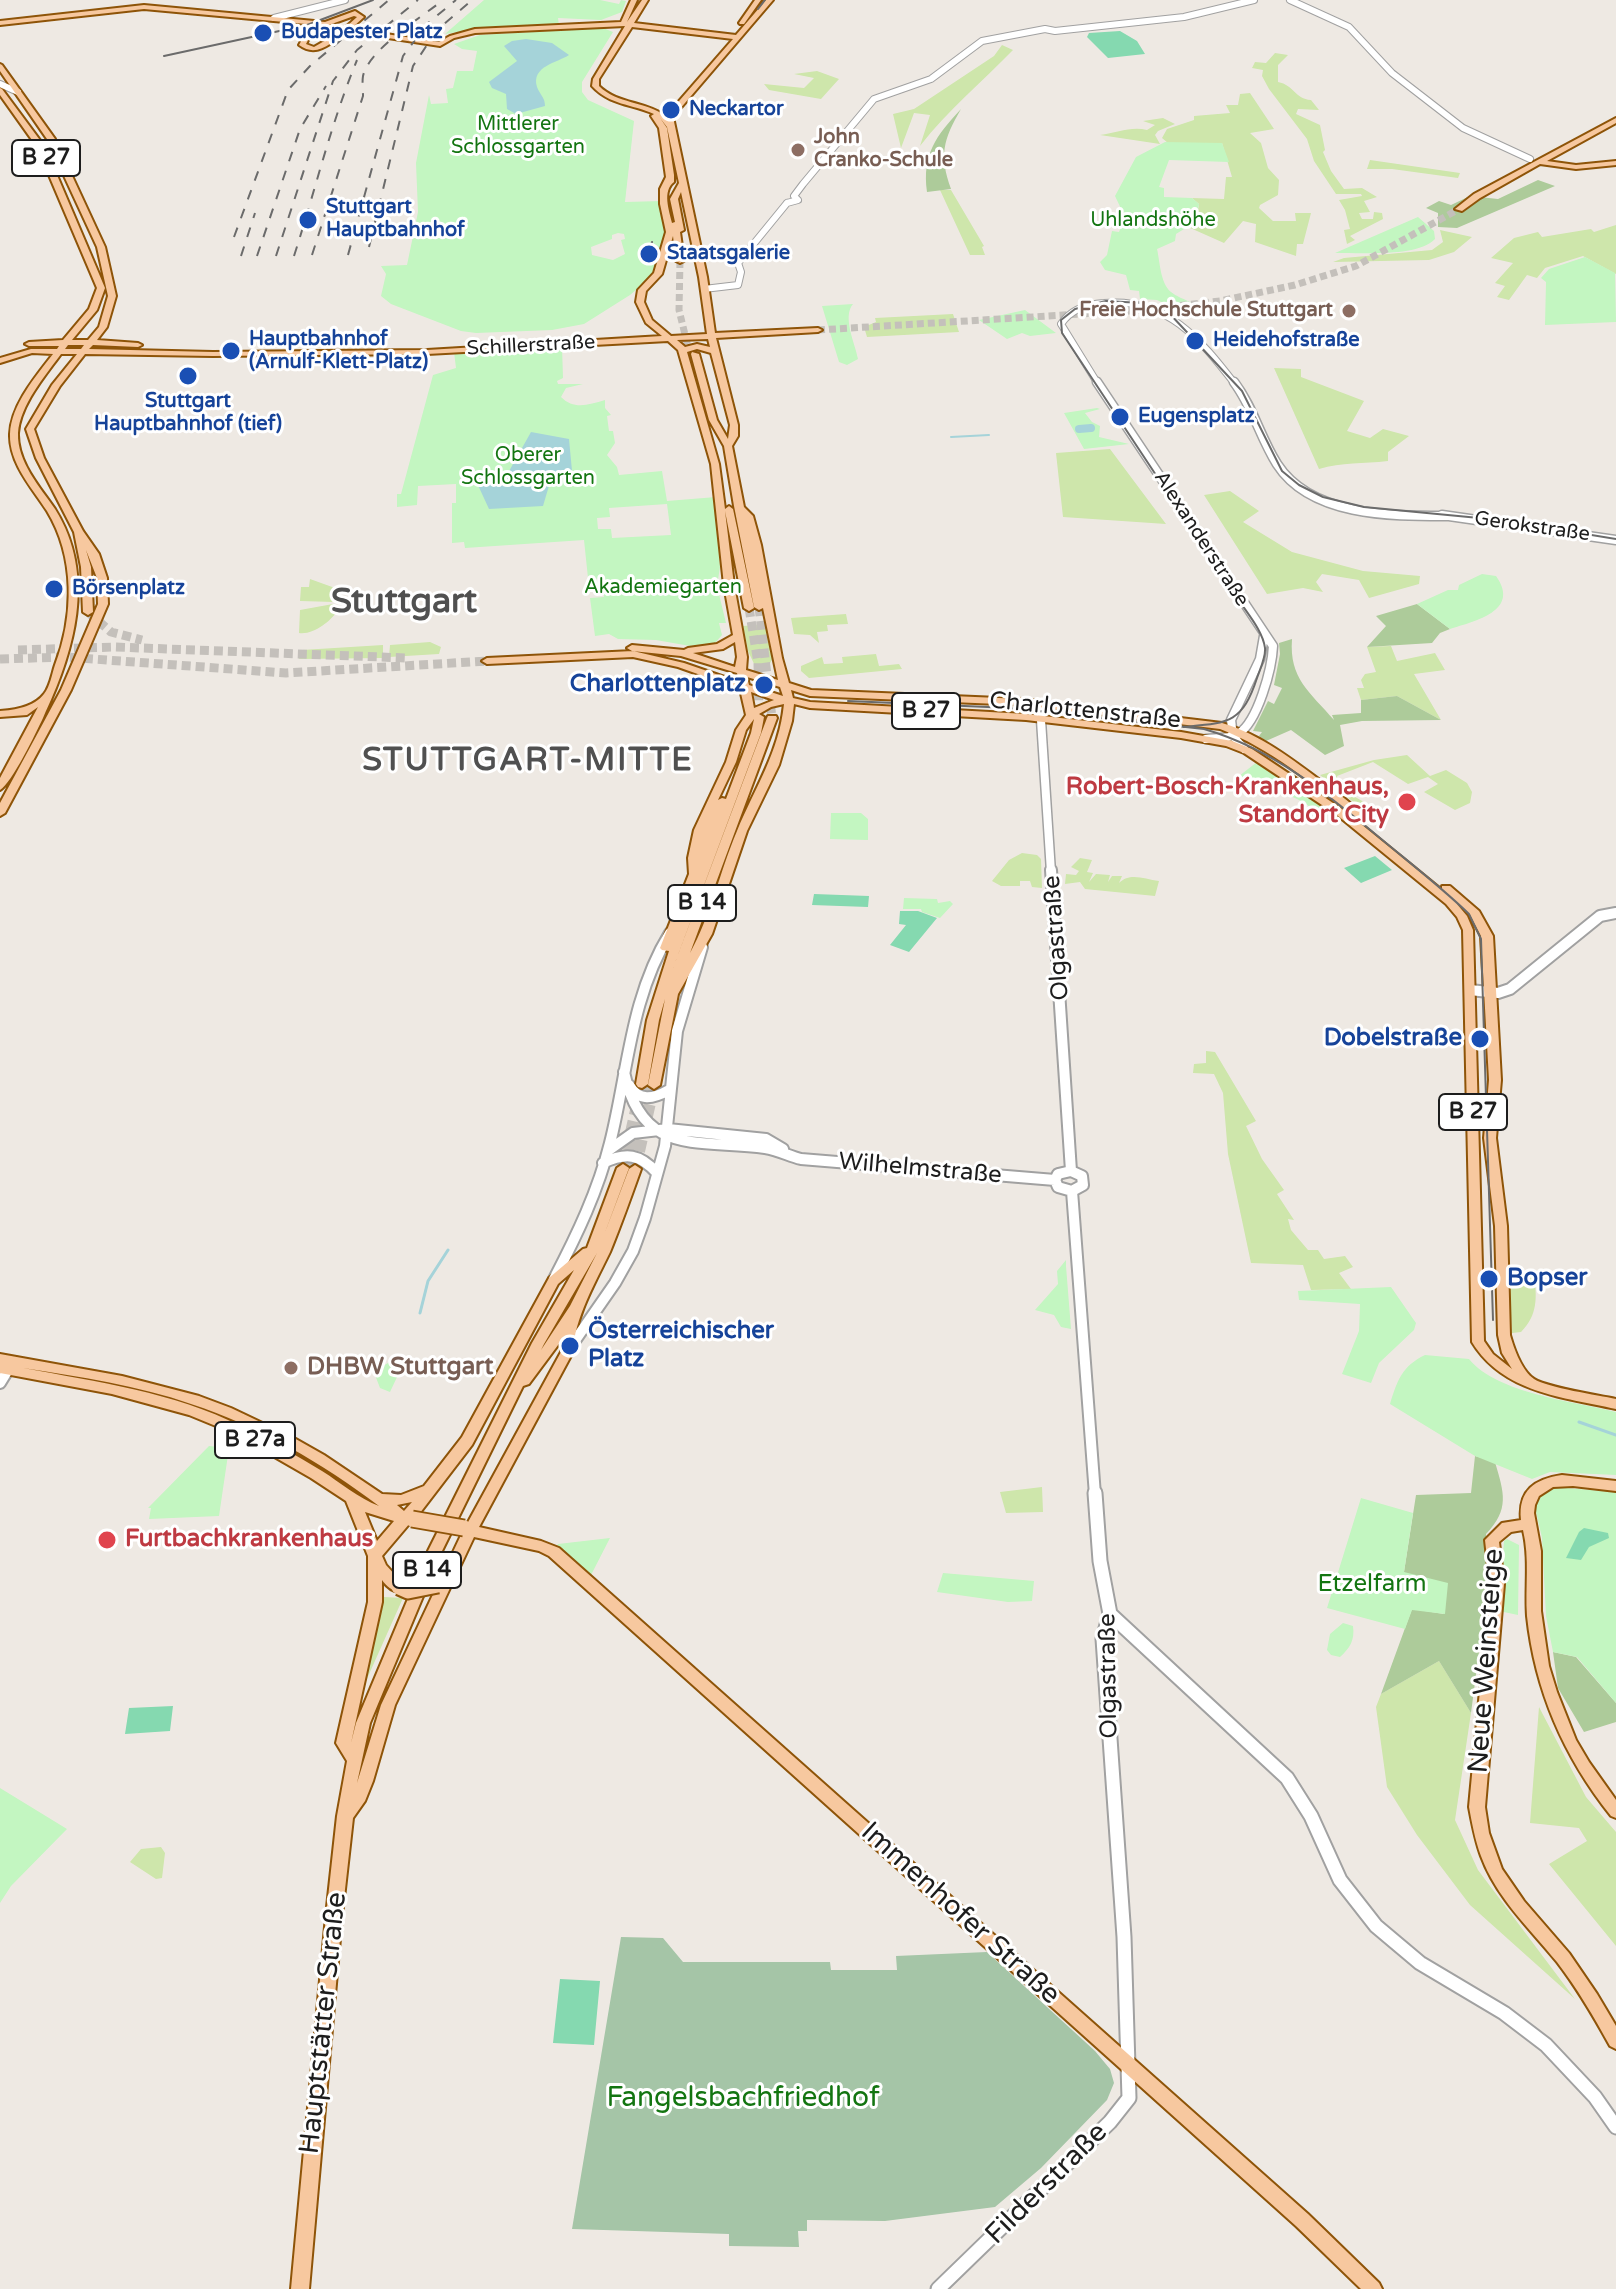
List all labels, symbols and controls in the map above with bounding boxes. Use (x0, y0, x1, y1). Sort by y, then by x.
place label: Budapester Platz (281, 21, 443, 45)
marker: Budapester Platz (252, 22, 274, 44)
place label: Neckartor (689, 98, 784, 122)
marker: Neckartor (660, 99, 682, 121)
park label: Mittlerer Schlossgarten (451, 113, 585, 160)
place label: John Cranko-Schule (814, 126, 953, 173)
road number: B 27 (12, 140, 80, 176)
marker: John Cranko-Schule (789, 141, 807, 159)
place label: Stuttgart Hauptbahnhof (326, 196, 465, 243)
marker: Stuttgart Hauptbahnhof (297, 209, 319, 231)
park label: Uhlandshöhe (1090, 209, 1216, 233)
place label: Staatsgalerie (667, 242, 790, 266)
marker: Staatsgalerie (638, 243, 660, 265)
place label: Freie Hochschule Stuttgart (1079, 299, 1333, 323)
marker: Freie Hochschule Stuttgart (1340, 302, 1358, 320)
place label: Hauptbahnhof (Arnulf-Klett-Platz) (249, 328, 428, 375)
place label: Heidehofstraße (1213, 329, 1359, 353)
marker: Heidehofstraße (1184, 330, 1206, 352)
street label: Schillerstraße (466, 331, 596, 361)
marker: Hauptbahnhof (Arnulf-Klett-Platz) (220, 340, 242, 362)
marker: Stuttgart Hauptbahnhof (tief) (177, 365, 199, 387)
place label: Stuttgart Hauptbahnhof (tief) (94, 390, 282, 437)
place label: Eugensplatz (1138, 405, 1255, 429)
marker: Eugensplatz (1109, 406, 1131, 428)
park label: Oberer Schlossgarten (461, 444, 595, 491)
street label: Alexanderstraße (1148, 467, 1254, 611)
street label: Gerokstraße (1473, 507, 1591, 547)
park label: Akademiegarten (584, 576, 742, 600)
place label: Börsenplatz (72, 577, 185, 601)
marker: Börsenplatz (43, 578, 65, 600)
district label: Stuttgart (331, 583, 477, 623)
place label: Charlottenplatz (570, 671, 746, 699)
marker: Charlottenplatz (753, 674, 775, 696)
street label: Charlottenstraße (988, 687, 1182, 735)
road number: B 27 (892, 693, 960, 729)
district label: STUTTGART-MITTE (362, 743, 694, 781)
place label: Robert-Bosch-Krankenhaus, Standort City (1066, 774, 1389, 830)
marker: Robert-Bosch-Krankenhaus, Standort City (1396, 791, 1418, 813)
street label: Olgastraße (1038, 874, 1076, 1002)
road number: B 14 (668, 885, 736, 921)
place label: Dobelstraße (1324, 1025, 1462, 1053)
marker: Dobelstraße (1469, 1028, 1491, 1050)
road number: B 27 (1439, 1094, 1507, 1130)
street label: Wilhelmstraße (837, 1148, 1003, 1190)
place label: Bopser (1507, 1265, 1588, 1293)
marker: Bopser (1478, 1268, 1500, 1290)
place label: Österreichischer Platz (588, 1318, 774, 1374)
marker: Österreichischer Platz (559, 1335, 581, 1357)
place label: DHBW Stuttgart (307, 1354, 493, 1382)
marker: DHBW Stuttgart (282, 1359, 300, 1377)
road number: B 27a (215, 1422, 295, 1458)
place label: Furtbachkrankenhaus (125, 1526, 373, 1554)
marker: Furtbachkrankenhaus (96, 1529, 118, 1551)
street label: Neue Weinsteige (1462, 1548, 1512, 1774)
road number: B 14 (393, 1552, 461, 1588)
park label: Etzelfarm (1317, 1571, 1427, 1599)
street label: Olgastraße (1094, 1613, 1124, 1739)
street label: Immenhofer Straße (854, 1816, 1066, 2012)
street label: Hauptstätter Straße (294, 1890, 354, 2156)
park label: Fangelsbachfriedhof (606, 2082, 880, 2116)
street label: Filderstraße (979, 2116, 1115, 2252)

